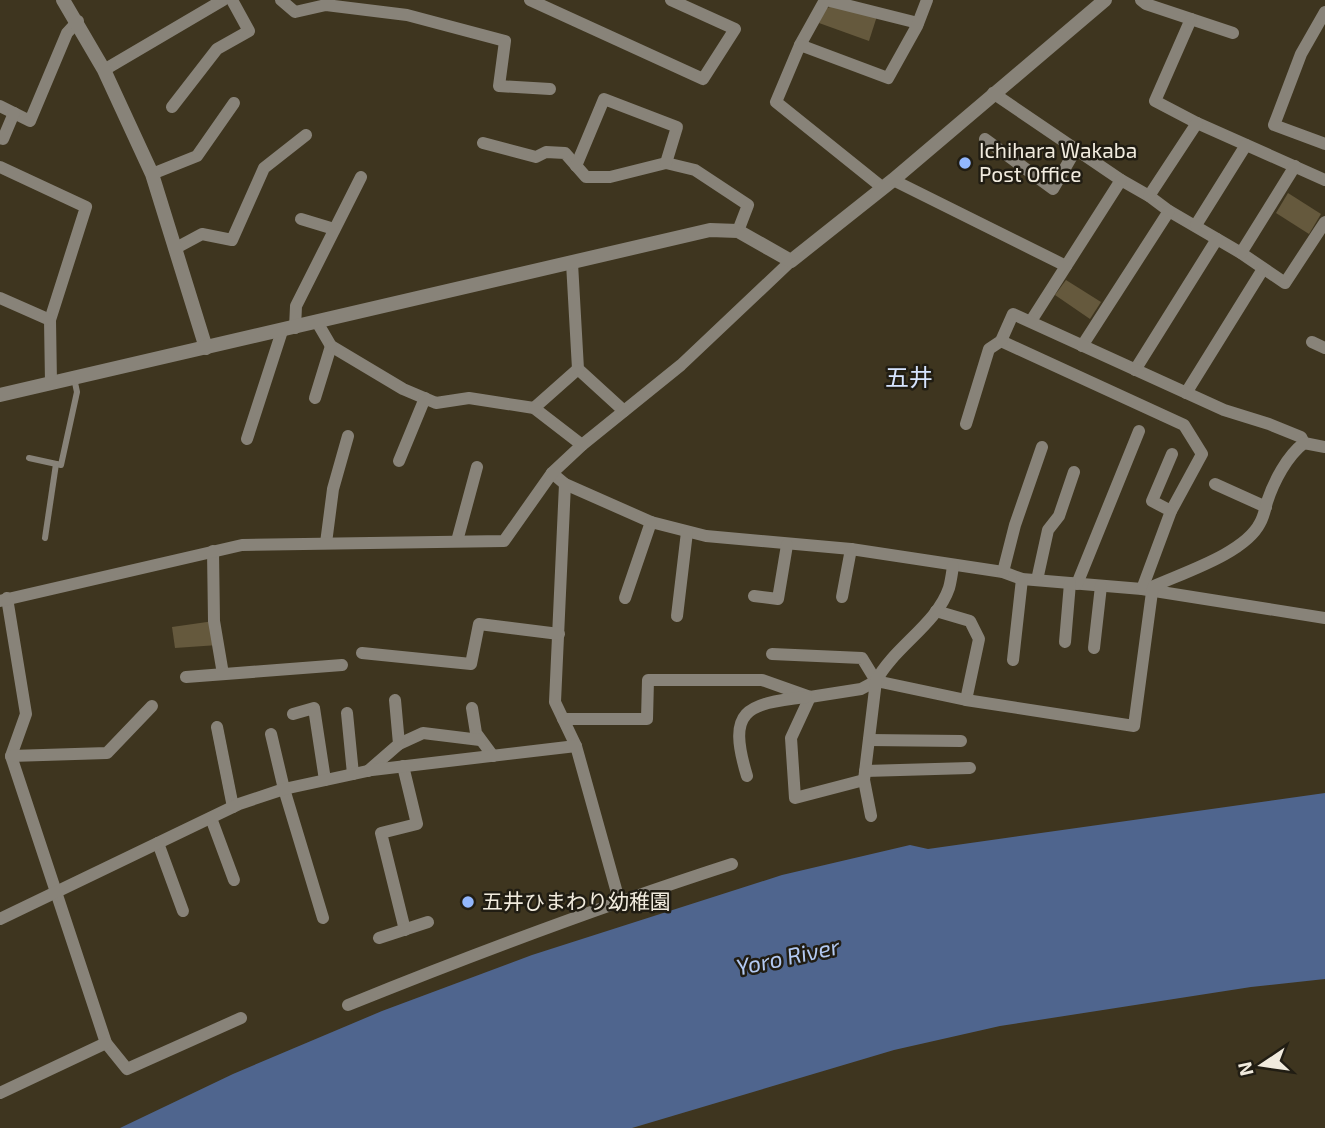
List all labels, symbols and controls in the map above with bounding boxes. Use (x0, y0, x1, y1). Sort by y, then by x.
place label: Ichihara Wakaba Post Office (979, 137, 1137, 186)
marker: Ichihara Wakaba Post Office (957, 155, 973, 171)
district label: 五井 (885, 362, 933, 391)
place label: 五井ひまわり幼稚園 (482, 888, 671, 913)
marker: 五井ひまわり幼稚園 (460, 894, 476, 910)
water label: Yoro River (733, 931, 843, 981)
north arrow (1227, 1030, 1297, 1100)
text: N (1232, 1060, 1258, 1078)

